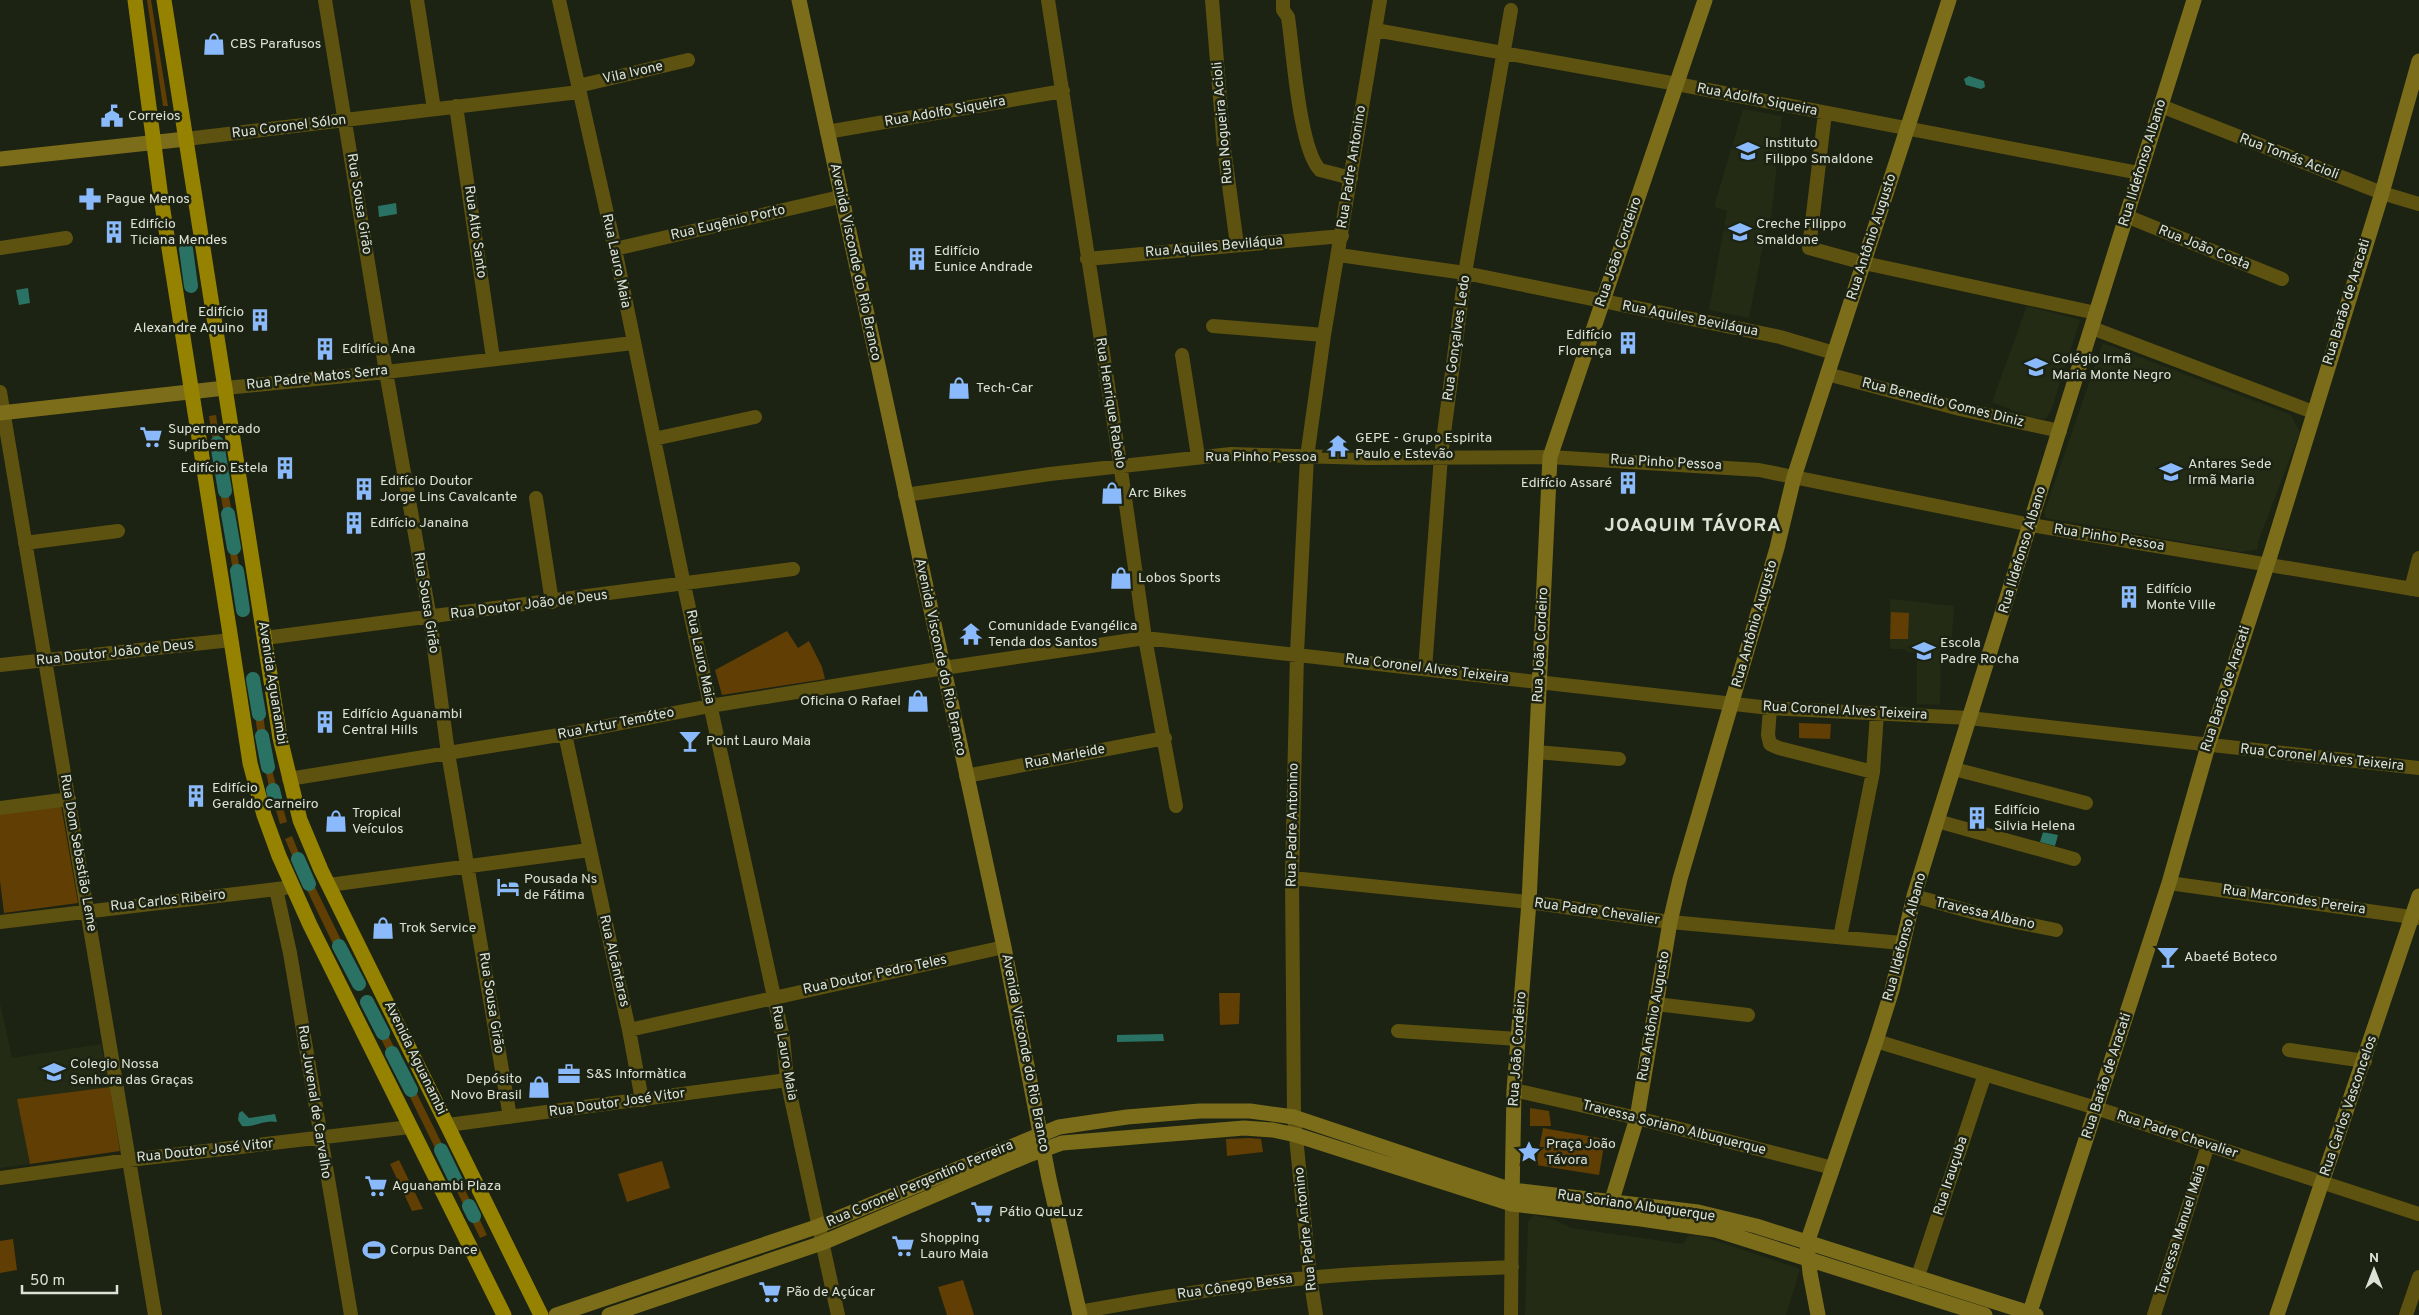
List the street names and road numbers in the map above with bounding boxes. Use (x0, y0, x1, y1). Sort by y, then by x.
street label: Vila Ivone (601, 58, 665, 88)
street label: Rua Nogueira Acioli (1209, 61, 1237, 185)
street label: Rua Adolfo Siqueira (1695, 80, 1819, 120)
street label: Rua Adolfo Siqueira (883, 93, 1007, 131)
street label: Rua Ildefonso Albano (2116, 97, 2170, 229)
street label: Rua Padre Antonino (1334, 104, 1370, 230)
street label: Rua Coronel Sólon (231, 112, 347, 142)
street label: Rua Tomás Acioli (2237, 130, 2341, 184)
street label: Rua Sousa Girão (343, 152, 375, 256)
street label: Avenida Visconde do Rio Branco (826, 162, 884, 363)
street label: Rua Antônio Augusto (1844, 172, 1901, 302)
street label: Rua Alto Santo (460, 185, 490, 279)
street label: Rua João Cordeiro (1592, 194, 1646, 309)
street label: Rua Eugênio Porto (669, 201, 787, 244)
street label: Rua Lauro Maia (598, 212, 634, 310)
street label: Rua João Costa (2156, 222, 2252, 274)
street label: Rua Aquiles Beviláqua (1144, 233, 1284, 261)
street label: Rua Barão de Aracati (2320, 237, 2374, 367)
street label: Rua Gonçalves Ledo (1440, 274, 1474, 402)
street label: Rua Aquiles Beviláqua (1620, 297, 1760, 341)
street label: Rua Henrique Rabelo (1091, 336, 1129, 470)
street label: Rua Padre Matos Serra (245, 362, 389, 394)
street label: Rua Benedito Gomes Diniz (1860, 375, 2026, 431)
street label: Rua Pinho Pessoa (1205, 449, 1317, 466)
street label: Rua Pinho Pessoa (1610, 452, 1722, 474)
street label: Rua Ildefonso Albano (1996, 484, 2050, 616)
street label: Rua Pinho Pessoa (2052, 521, 2166, 555)
street label: Rua Sousa Girão (410, 551, 442, 655)
street label: Avenida Visconde do Rio Branco (911, 557, 969, 758)
street label: Rua Antônio Augusto (1729, 558, 1781, 690)
street label: Rua Doutor João de Deus (449, 587, 609, 623)
street label: Rua João Cordeiro (1529, 587, 1553, 703)
street label: Rua Lauro Maia (682, 608, 718, 706)
street label: Avenida Aguanambi (254, 620, 290, 746)
street label: Rua Barão de Aracati (2198, 624, 2254, 754)
street label: Rua Doutor João de Deus (35, 636, 195, 670)
street label: Rua Coronel Alves Teixeira (1344, 651, 1510, 687)
street label: Rua Coronel Alves Teixeira (1762, 698, 1928, 724)
street label: Rua Artur Temóteo (556, 704, 676, 744)
street label: Rua Marleide (1023, 741, 1107, 773)
street label: Rua Coronel Alves Teixeira (2239, 741, 2405, 775)
street label: Rua Padre Antonino (1283, 762, 1303, 887)
street label: Rua Dom Sebastião Leme (56, 773, 100, 933)
street label: Rua Ildefonso Albano (1880, 871, 1930, 1003)
street label: Rua Marcondes Pereira (2221, 882, 2367, 918)
street label: Rua Carlos Ribeiro (109, 886, 227, 916)
street label: Travessa Albano (1934, 894, 2037, 934)
street label: Rua Padre Chevalier (1533, 895, 1661, 929)
street label: Rua Alcântaras (595, 913, 633, 1009)
street label: Rua Antônio Augusto (1634, 949, 1674, 1082)
street label: Rua Sousa Girão (475, 951, 507, 1055)
street label: Rua Doutor Pedro Teles (801, 951, 949, 999)
street label: Avenida Visconde do Rio Branco (997, 952, 1053, 1154)
street label: Rua João Cordeiro (1505, 991, 1531, 1107)
street label: Avenida Aguanambi (380, 998, 450, 1118)
street label: Rua Lauro Maia (767, 1004, 801, 1102)
street label: Rua Barão de Aracati (2079, 1011, 2135, 1141)
street label: Rua Juvenal de Carvalho (293, 1024, 335, 1180)
street label: Rua Carlos Vasconcelos (2317, 1033, 2381, 1179)
street label: Rua Doutor José Vitor (548, 1085, 687, 1121)
street label: Travessa Soriano Albuquerque (1580, 1097, 1768, 1159)
street label: Rua Padre Chevalier (2114, 1107, 2240, 1163)
street label: Rua Irauçuba (1930, 1134, 1972, 1218)
street label: Rua Doutor José Vitor (136, 1135, 275, 1167)
street label: Rua Coronel Pergentino Ferreira (824, 1137, 1016, 1231)
street label: Travessa Manuel Maia (2152, 1163, 2210, 1297)
street label: Rua Padre Antonino (1291, 1166, 1321, 1292)
street label: Rua Soriano Albuquerque (1556, 1186, 1716, 1226)
street label: Rua Cônego Bessa (1176, 1270, 1294, 1304)

